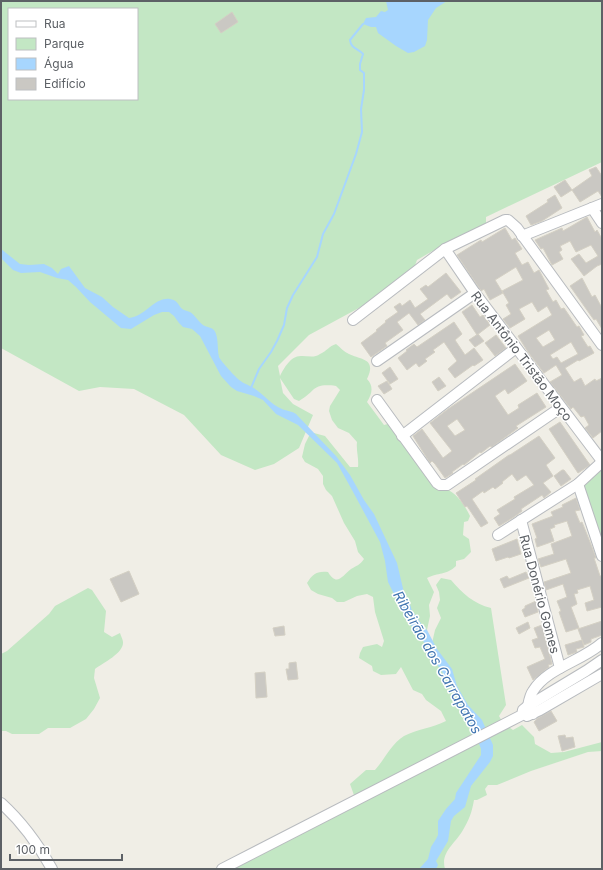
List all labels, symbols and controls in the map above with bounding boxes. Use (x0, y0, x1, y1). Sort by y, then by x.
legend (8, 8, 138, 100)
text: Rua (44, 16, 66, 31)
text: Parque (44, 36, 84, 51)
text: Água (44, 56, 73, 71)
text: Edifício (44, 76, 86, 91)
street label: Rua Antônio Tristão Moço (468, 288, 576, 424)
street label: Rua Donério Gomes (516, 533, 564, 655)
water label: Ribeirão dos Carrapatos (390, 587, 486, 737)
scale bar (10, 836, 122, 862)
text: 100 m (16, 842, 50, 857)

